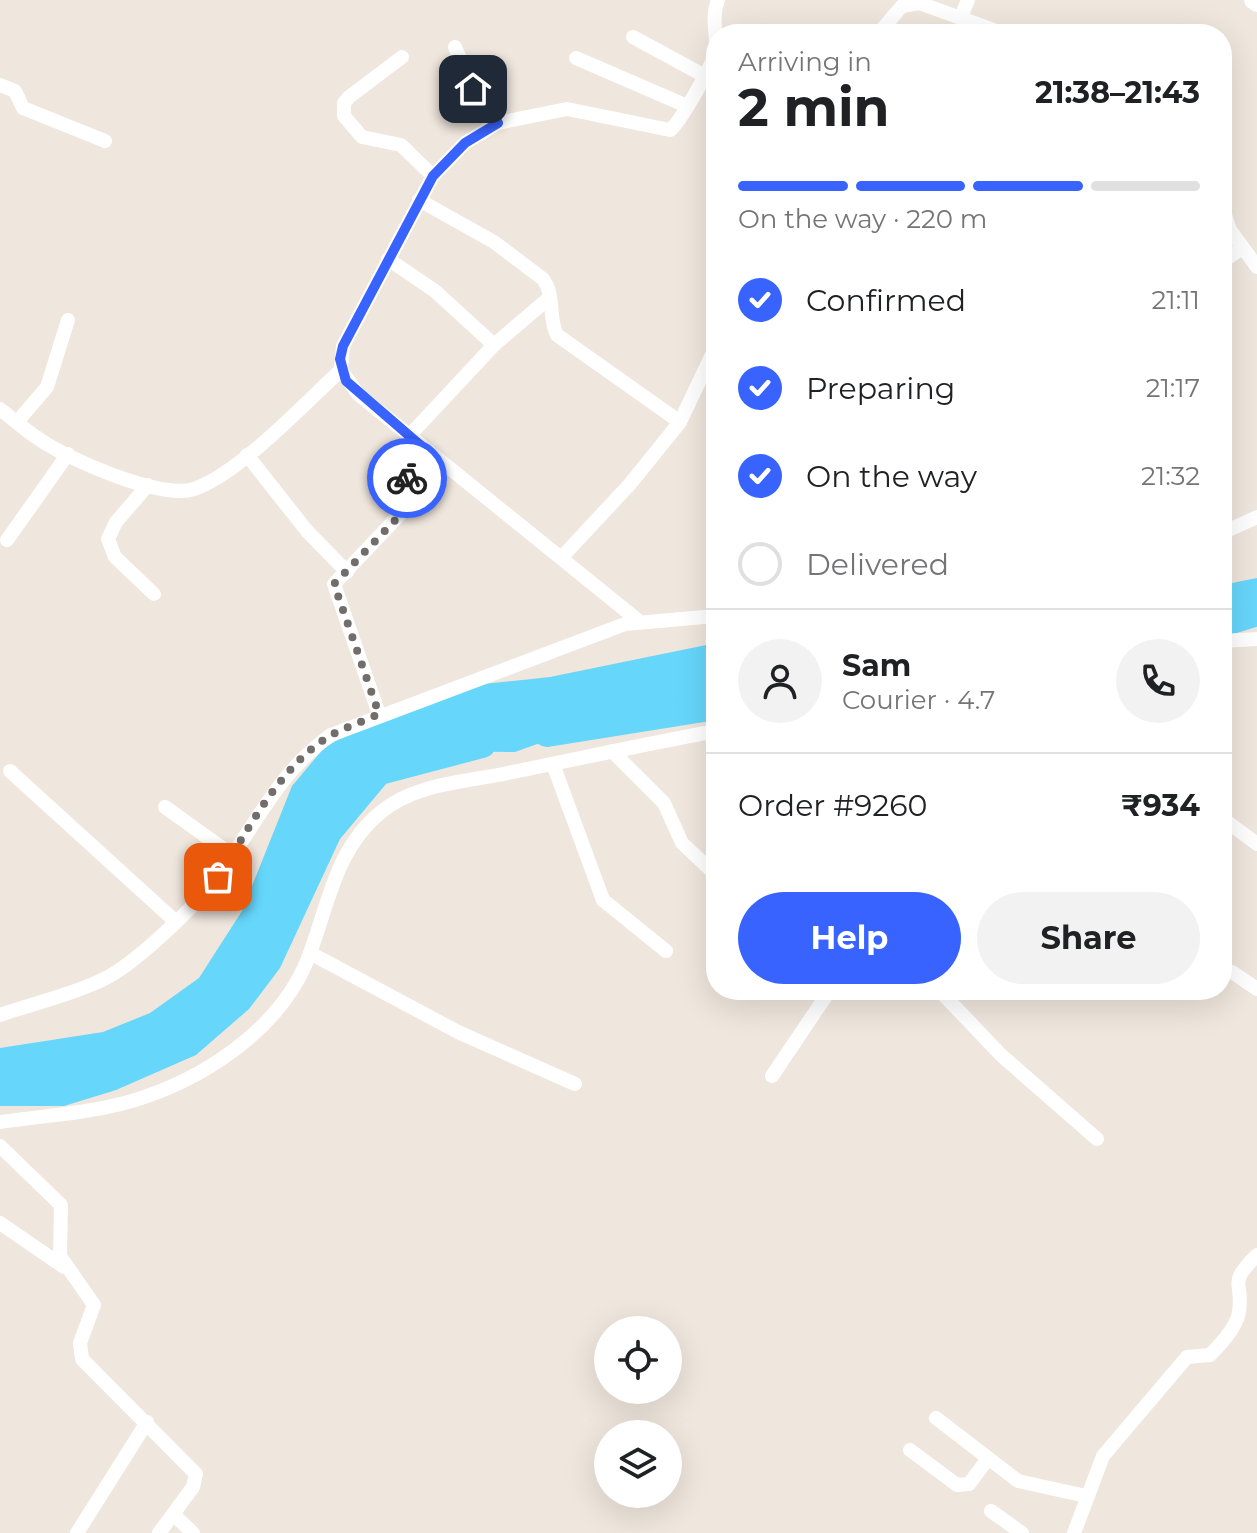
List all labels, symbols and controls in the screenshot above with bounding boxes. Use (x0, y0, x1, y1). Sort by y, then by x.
text: Arriving in (738, 46, 872, 78)
pin (439, 55, 507, 123)
icon: home (451, 67, 495, 111)
text: 21:38–21:43 (1035, 74, 1200, 111)
text: 2 min (738, 76, 890, 139)
text: On the way · 220 m (738, 203, 987, 235)
icon: check (738, 278, 782, 322)
text: Confirmed (806, 282, 966, 319)
text: 21:11 (1152, 284, 1200, 316)
icon: check (738, 366, 782, 410)
text: Preparing (806, 370, 955, 407)
text: 21:17 (1146, 372, 1200, 404)
courier (367, 438, 447, 518)
icon: check (738, 454, 782, 498)
icon: bike (385, 456, 429, 500)
text: On the way (806, 458, 977, 495)
text: 21:32 (1141, 460, 1200, 492)
text: Delivered (806, 546, 949, 583)
button: person (738, 639, 822, 723)
button: phone (1116, 639, 1200, 723)
text: Sam (842, 647, 911, 684)
text: Courier · 4.7 (842, 684, 995, 716)
text: Order #9260 (738, 787, 927, 824)
text: ₹934 (1121, 787, 1200, 824)
pin (184, 843, 252, 911)
icon: bag (196, 855, 240, 899)
button: Help (738, 892, 961, 984)
button: Share (977, 892, 1200, 984)
map controls (594, 1316, 682, 1508)
button: locate (594, 1316, 682, 1404)
button: layers (594, 1420, 682, 1508)

